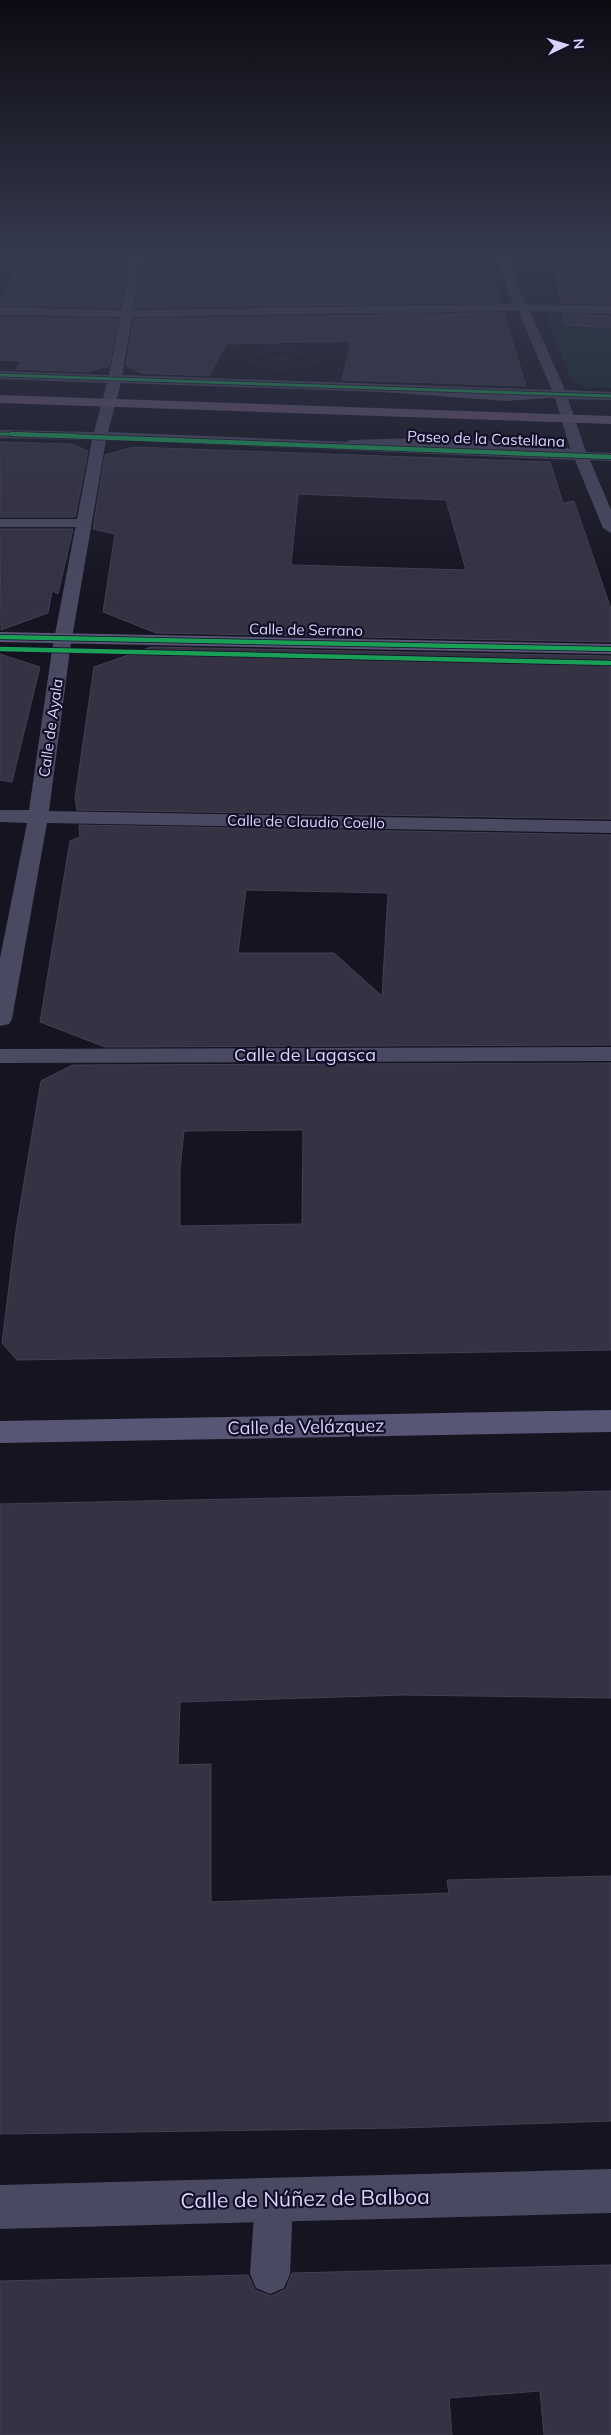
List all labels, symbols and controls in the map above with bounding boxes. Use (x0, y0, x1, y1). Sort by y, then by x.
north arrow (541, 20, 591, 70)
text: N (570, 38, 588, 50)
street label: Paseo de la Castellana (407, 426, 565, 451)
street label: Calle de Serrano (249, 619, 363, 640)
street label: Calle de Ayala (34, 677, 67, 778)
street label: Calle de Claudio Coello (227, 811, 385, 832)
street label: Calle de Lagasca (234, 1043, 376, 1066)
street label: Calle de Velázquez (227, 1414, 385, 1439)
street label: Calle de Núñez de Balboa (180, 2183, 430, 2213)

